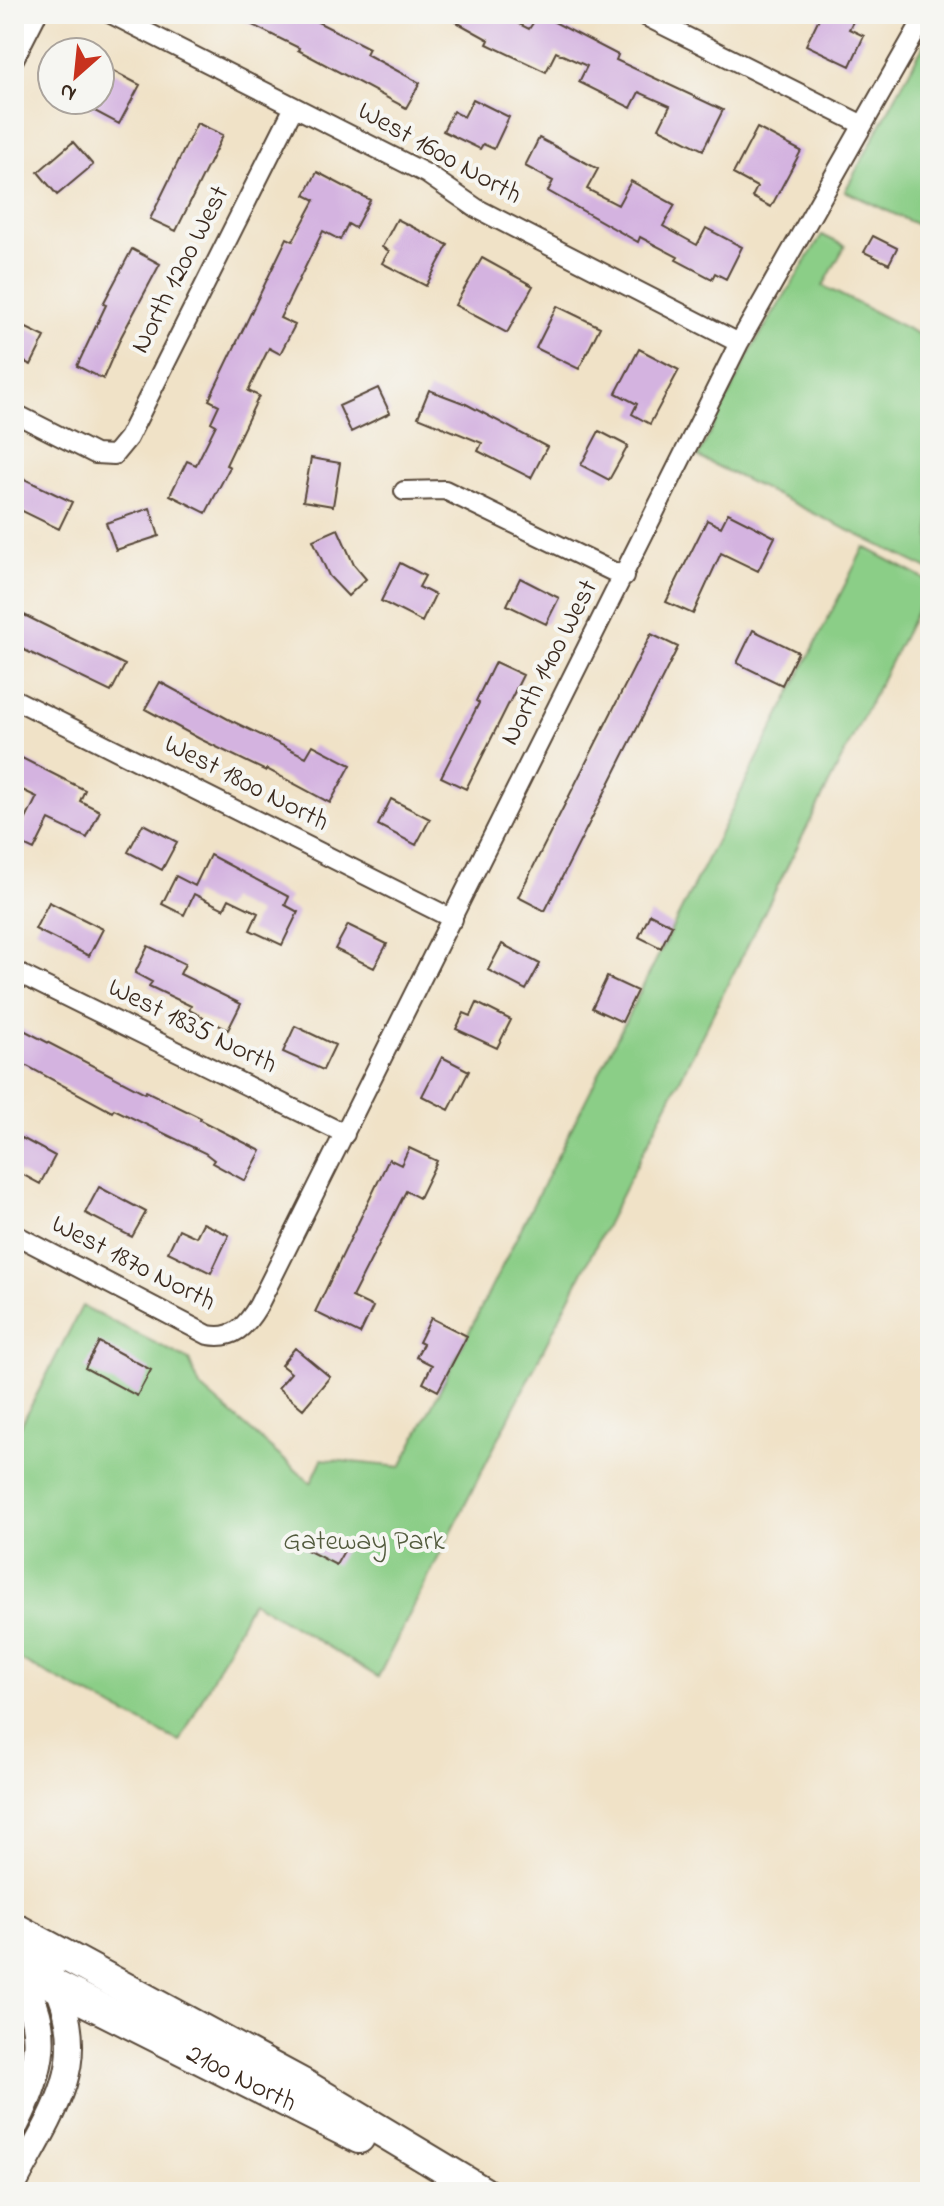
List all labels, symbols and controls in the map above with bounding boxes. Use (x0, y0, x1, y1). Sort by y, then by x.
north arrow (36, 36, 116, 116)
text: N (54, 74, 82, 109)
street label: West 1600 North (349, 92, 529, 216)
street label: North 1200 West (121, 179, 241, 361)
street label: North 1400 West (491, 573, 609, 753)
street label: West 1800 North (156, 725, 336, 843)
street label: West 1835 North (100, 968, 284, 1086)
street label: West 1870 North (44, 1205, 222, 1323)
park label: Gateway Park (283, 1522, 445, 1563)
street label: 2100 North (179, 2034, 303, 2124)

